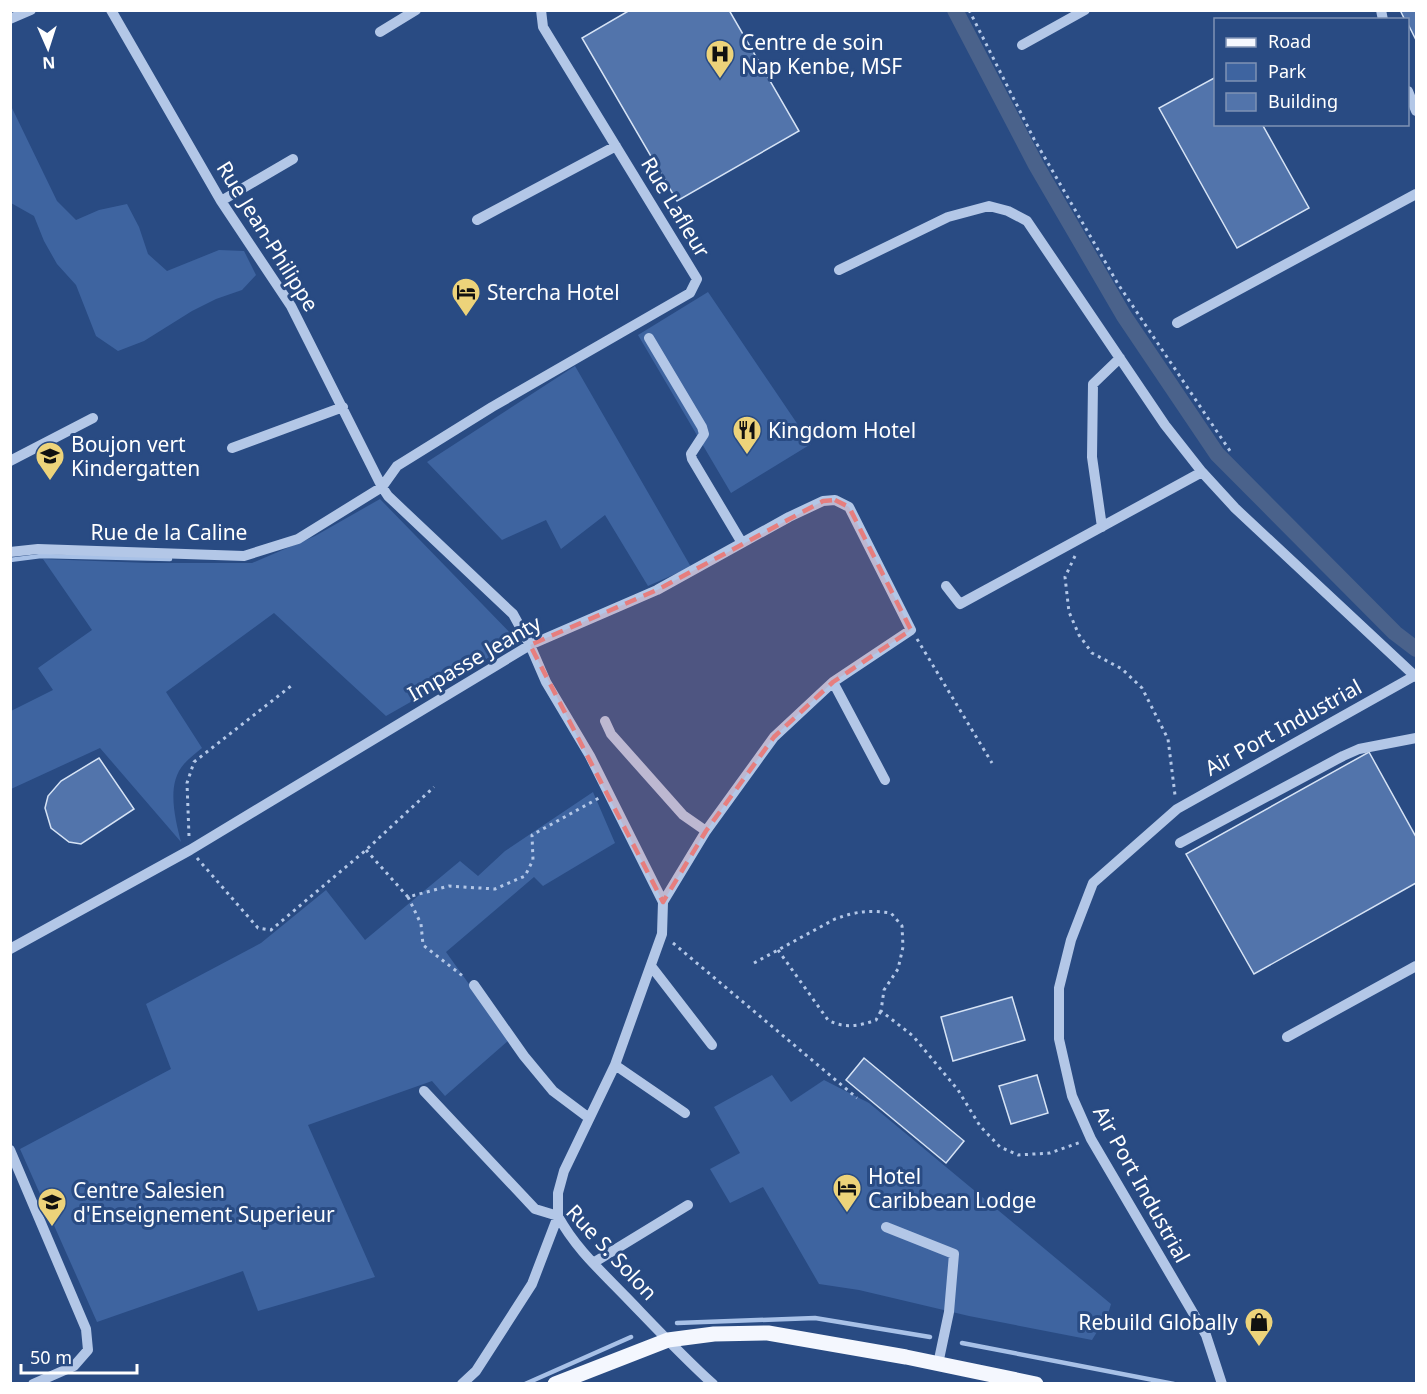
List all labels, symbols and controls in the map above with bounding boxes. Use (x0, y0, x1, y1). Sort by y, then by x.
north arrow (18, 18, 78, 78)
legend (1214, 18, 1409, 126)
place label: Centre de soin Nap Kenbe, MSF (741, 28, 902, 80)
text: Road (1268, 29, 1311, 53)
hospital icon: Centre de soin Nap Kenbe, MSF (704, 38, 736, 80)
text: N (42, 52, 56, 74)
text: Park (1268, 59, 1306, 83)
text: Building (1268, 89, 1338, 113)
street label: Rue Lafleur (635, 152, 717, 263)
street label: Rue Jean-Philippe (211, 156, 325, 316)
hotel icon: Stercha Hotel (450, 276, 482, 318)
place label: Stercha Hotel (487, 278, 620, 306)
restaurant icon: Kingdom Hotel (731, 414, 763, 456)
place label: Kingdom Hotel (768, 416, 916, 444)
place label: Boujon vert Kindergatten (71, 430, 200, 482)
school or university icon: Boujon vert Kindergatten (34, 440, 66, 482)
street label: Rue de la Caline (91, 518, 247, 546)
street label: Impasse Jeanty (402, 608, 546, 707)
street label: Air Port Industrial (1200, 672, 1366, 782)
street label: Air Port Industrial (1087, 1101, 1197, 1267)
place label: Hotel Caribbean Lodge (868, 1162, 1036, 1214)
hotel icon: Hotel Caribbean Lodge (831, 1172, 863, 1214)
place label: Centre Salesien d'Enseignement Superieur (73, 1176, 335, 1228)
school or university icon: Centre Salesien d'Enseignement Superieur (36, 1186, 68, 1228)
street label: Rue S. Solon (560, 1198, 664, 1306)
shop icon: Rebuild Globally (1243, 1306, 1275, 1348)
place label: Rebuild Globally (1078, 1308, 1238, 1336)
scale bar (21, 1337, 136, 1375)
text: 50 m (30, 1345, 72, 1369)

